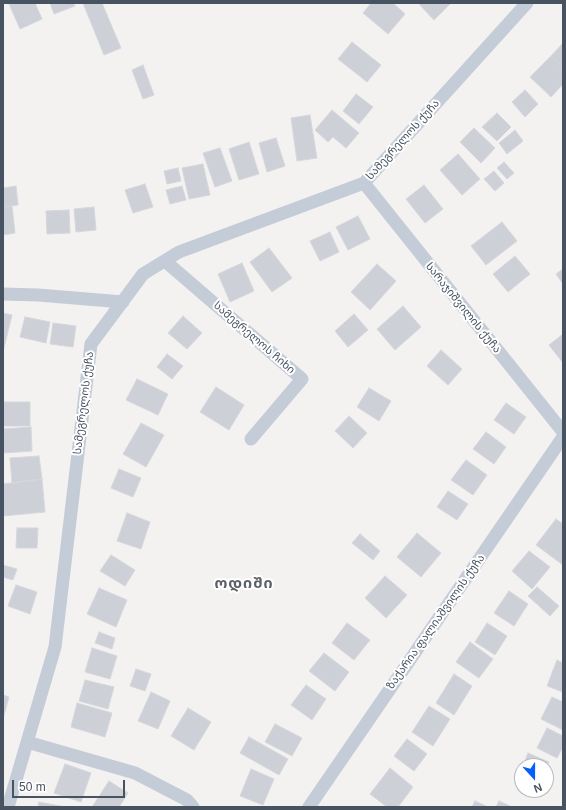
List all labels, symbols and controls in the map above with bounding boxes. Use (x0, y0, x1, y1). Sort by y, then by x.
street label: სამეგრელოს ქუჩა (364, 97, 442, 183)
street label: სარაჯიშვილის ქუჩა (422, 260, 504, 356)
street label: სამეგრელოს ჩიხი (211, 299, 297, 377)
street label: სამეგრელოს ქუჩა (71, 351, 97, 455)
street label: ზაქარია ფალიაშვილის ქუჩა (384, 552, 488, 692)
district label: ოდიში (214, 575, 274, 593)
north arrow (514, 758, 554, 798)
scale bar (14, 772, 127, 798)
text: 50 m (19, 780, 46, 794)
text: N (532, 781, 544, 795)

